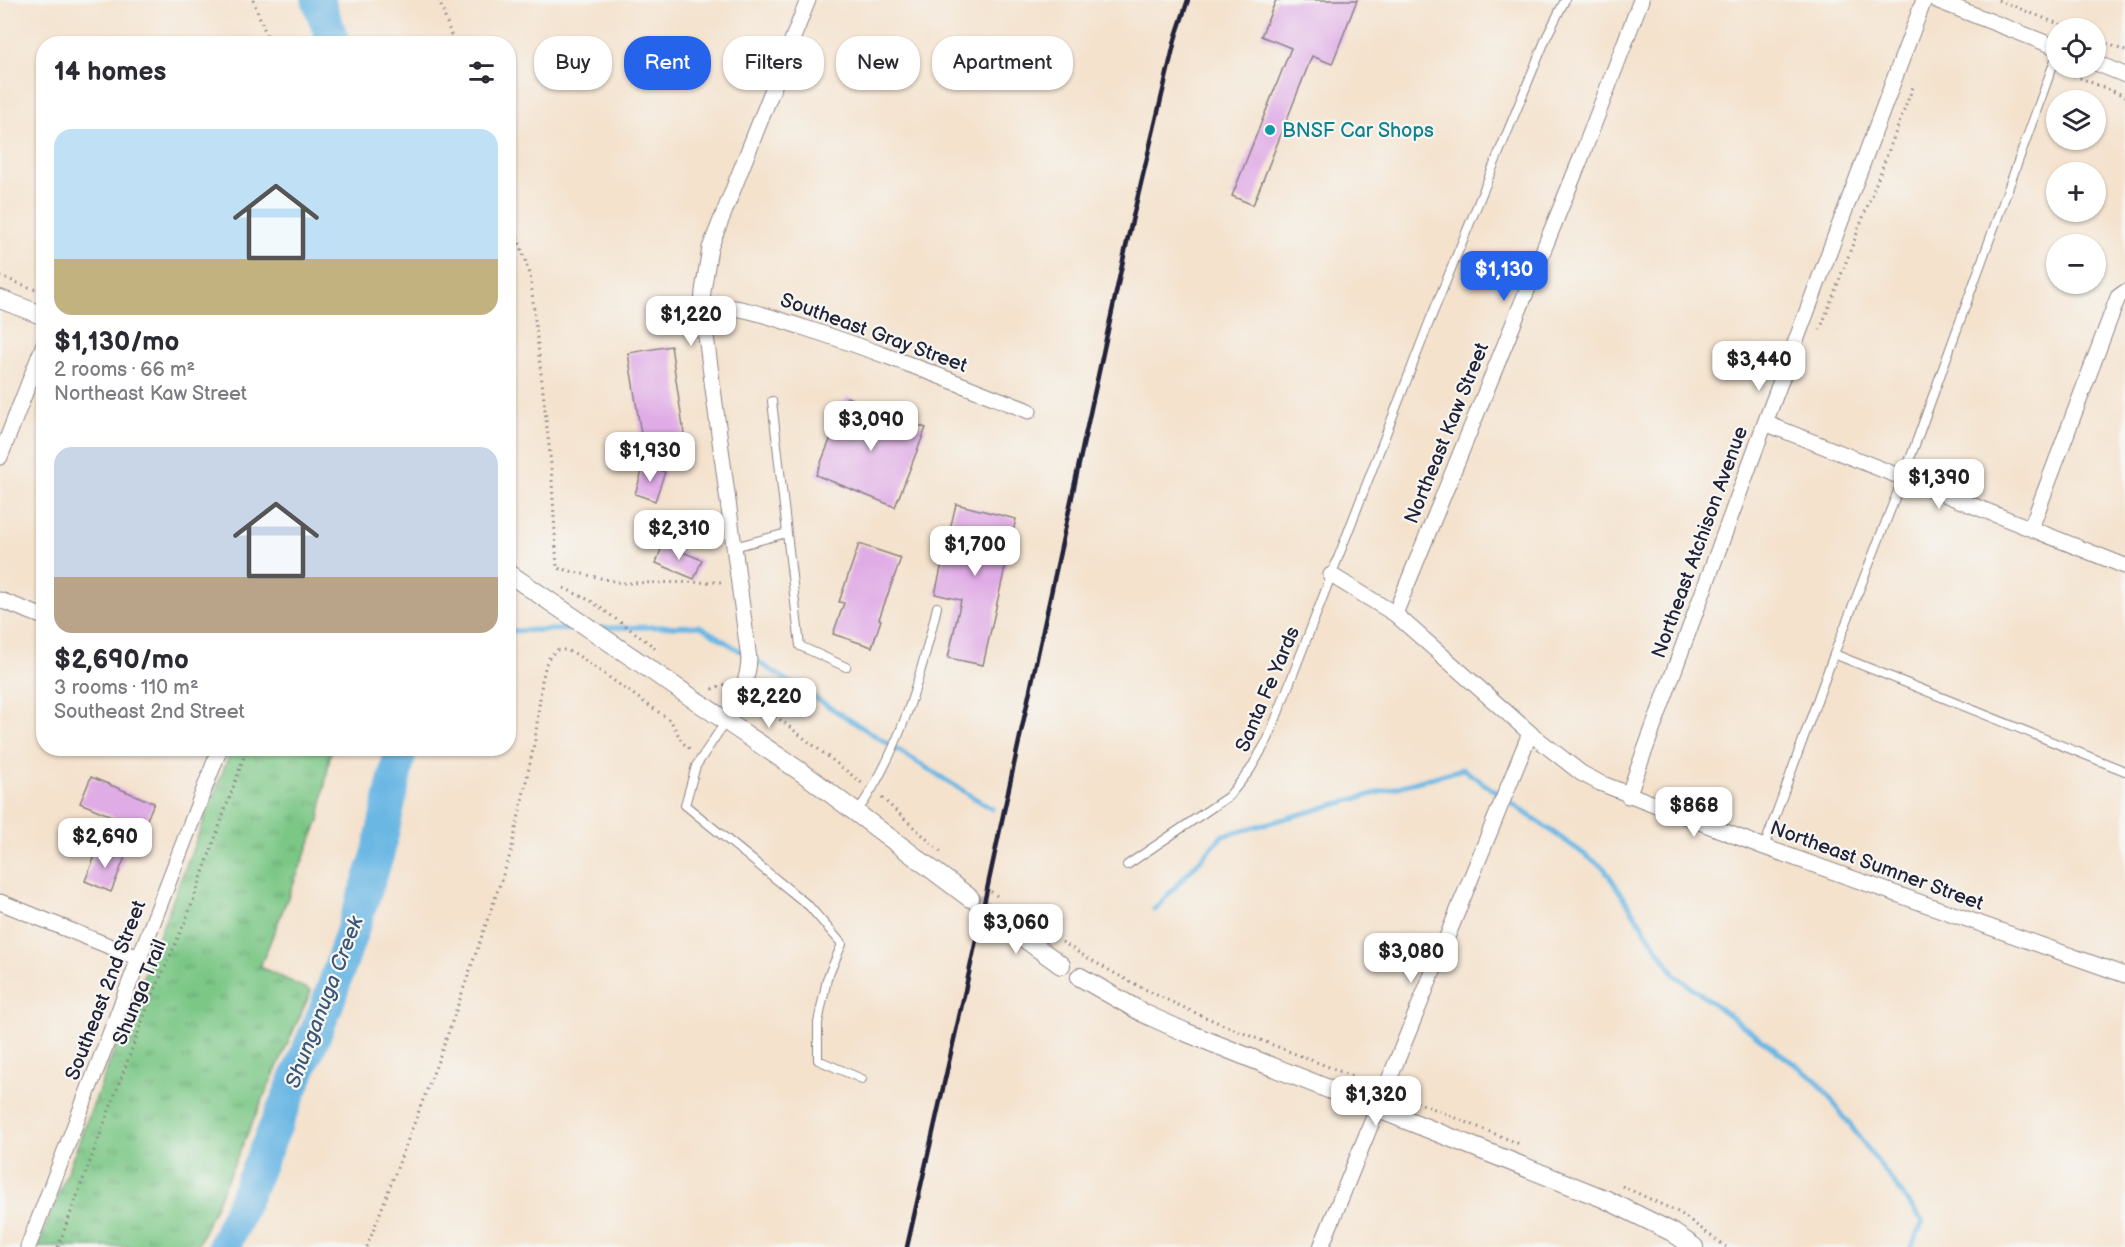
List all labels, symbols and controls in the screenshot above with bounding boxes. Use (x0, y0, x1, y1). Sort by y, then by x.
map controls (2046, 18, 2106, 294)
button: locate (2046, 18, 2106, 78)
chip: Buy (534, 36, 612, 90)
chip: Rent (624, 36, 711, 90)
chip: Filters (723, 36, 824, 90)
chip: New (836, 36, 920, 90)
chip: Apartment (932, 36, 1073, 90)
icon: filters (465, 56, 498, 89)
text: 14 homes (54, 57, 166, 88)
button: layers (2046, 90, 2106, 150)
place label: BNSF Car Shops (1282, 119, 1434, 143)
marker: BNSF Car Shops (1263, 123, 1277, 137)
button: + (2046, 162, 2106, 222)
icon: home (222, 168, 330, 276)
button: − (2046, 234, 2106, 294)
pin: $1,130 (1455, 251, 1553, 302)
text: $1,130 (1475, 258, 1533, 282)
street label: Southeast Gray Street (777, 288, 970, 378)
pin: $1,220 (642, 296, 740, 347)
text: $1,220 (660, 303, 722, 327)
text: $1,130/mo (54, 327, 179, 358)
street label: Northeast Kaw Street (1400, 339, 1494, 527)
pin: $3,440 (1710, 341, 1808, 392)
text: $3,440 (1726, 348, 1792, 372)
text: 2 rooms · 66 m² (54, 358, 195, 382)
text: Northeast Kaw Street (54, 382, 247, 406)
pin: $3,090 (822, 401, 920, 452)
text: $3,090 (838, 408, 904, 432)
street label: Northeast Atchison Avenue (1647, 423, 1753, 661)
pin: $1,930 (601, 432, 699, 483)
text: $1,930 (619, 439, 681, 463)
pin: $1,390 (1890, 459, 1988, 510)
text: $1,390 (1908, 466, 1970, 490)
icon: home (222, 486, 330, 594)
pin: $2,310 (630, 510, 728, 561)
text: $2,310 (648, 517, 710, 541)
pin: $1,700 (926, 526, 1024, 577)
text: $1,700 (944, 533, 1006, 557)
street label: Santa Fe Yards (1231, 623, 1305, 756)
text: $2,690/mo (54, 645, 189, 676)
text: 3 rooms · 110 m² (54, 676, 199, 700)
pin: $2,220 (720, 678, 818, 729)
text: $2,220 (736, 685, 802, 709)
text: Southeast 2nd Street (54, 700, 245, 724)
pin: $868 (1658, 787, 1730, 838)
text: $868 (1669, 794, 1719, 818)
street label: Northeast Sumner Street (1767, 816, 1987, 916)
pin: $2,690 (56, 818, 154, 869)
text: $2,690 (72, 825, 138, 849)
street label: Southeast 2nd Street (61, 897, 151, 1084)
pin: $3,060 (967, 904, 1065, 955)
text: $3,060 (983, 911, 1049, 935)
water label: Shunganuga Creek (280, 912, 369, 1092)
pin: $3,080 (1362, 933, 1460, 984)
street label: Shunga Trail (108, 936, 172, 1049)
text: $3,080 (1378, 940, 1444, 964)
pin: $1,320 (1327, 1076, 1425, 1127)
text: $1,320 (1345, 1083, 1407, 1107)

